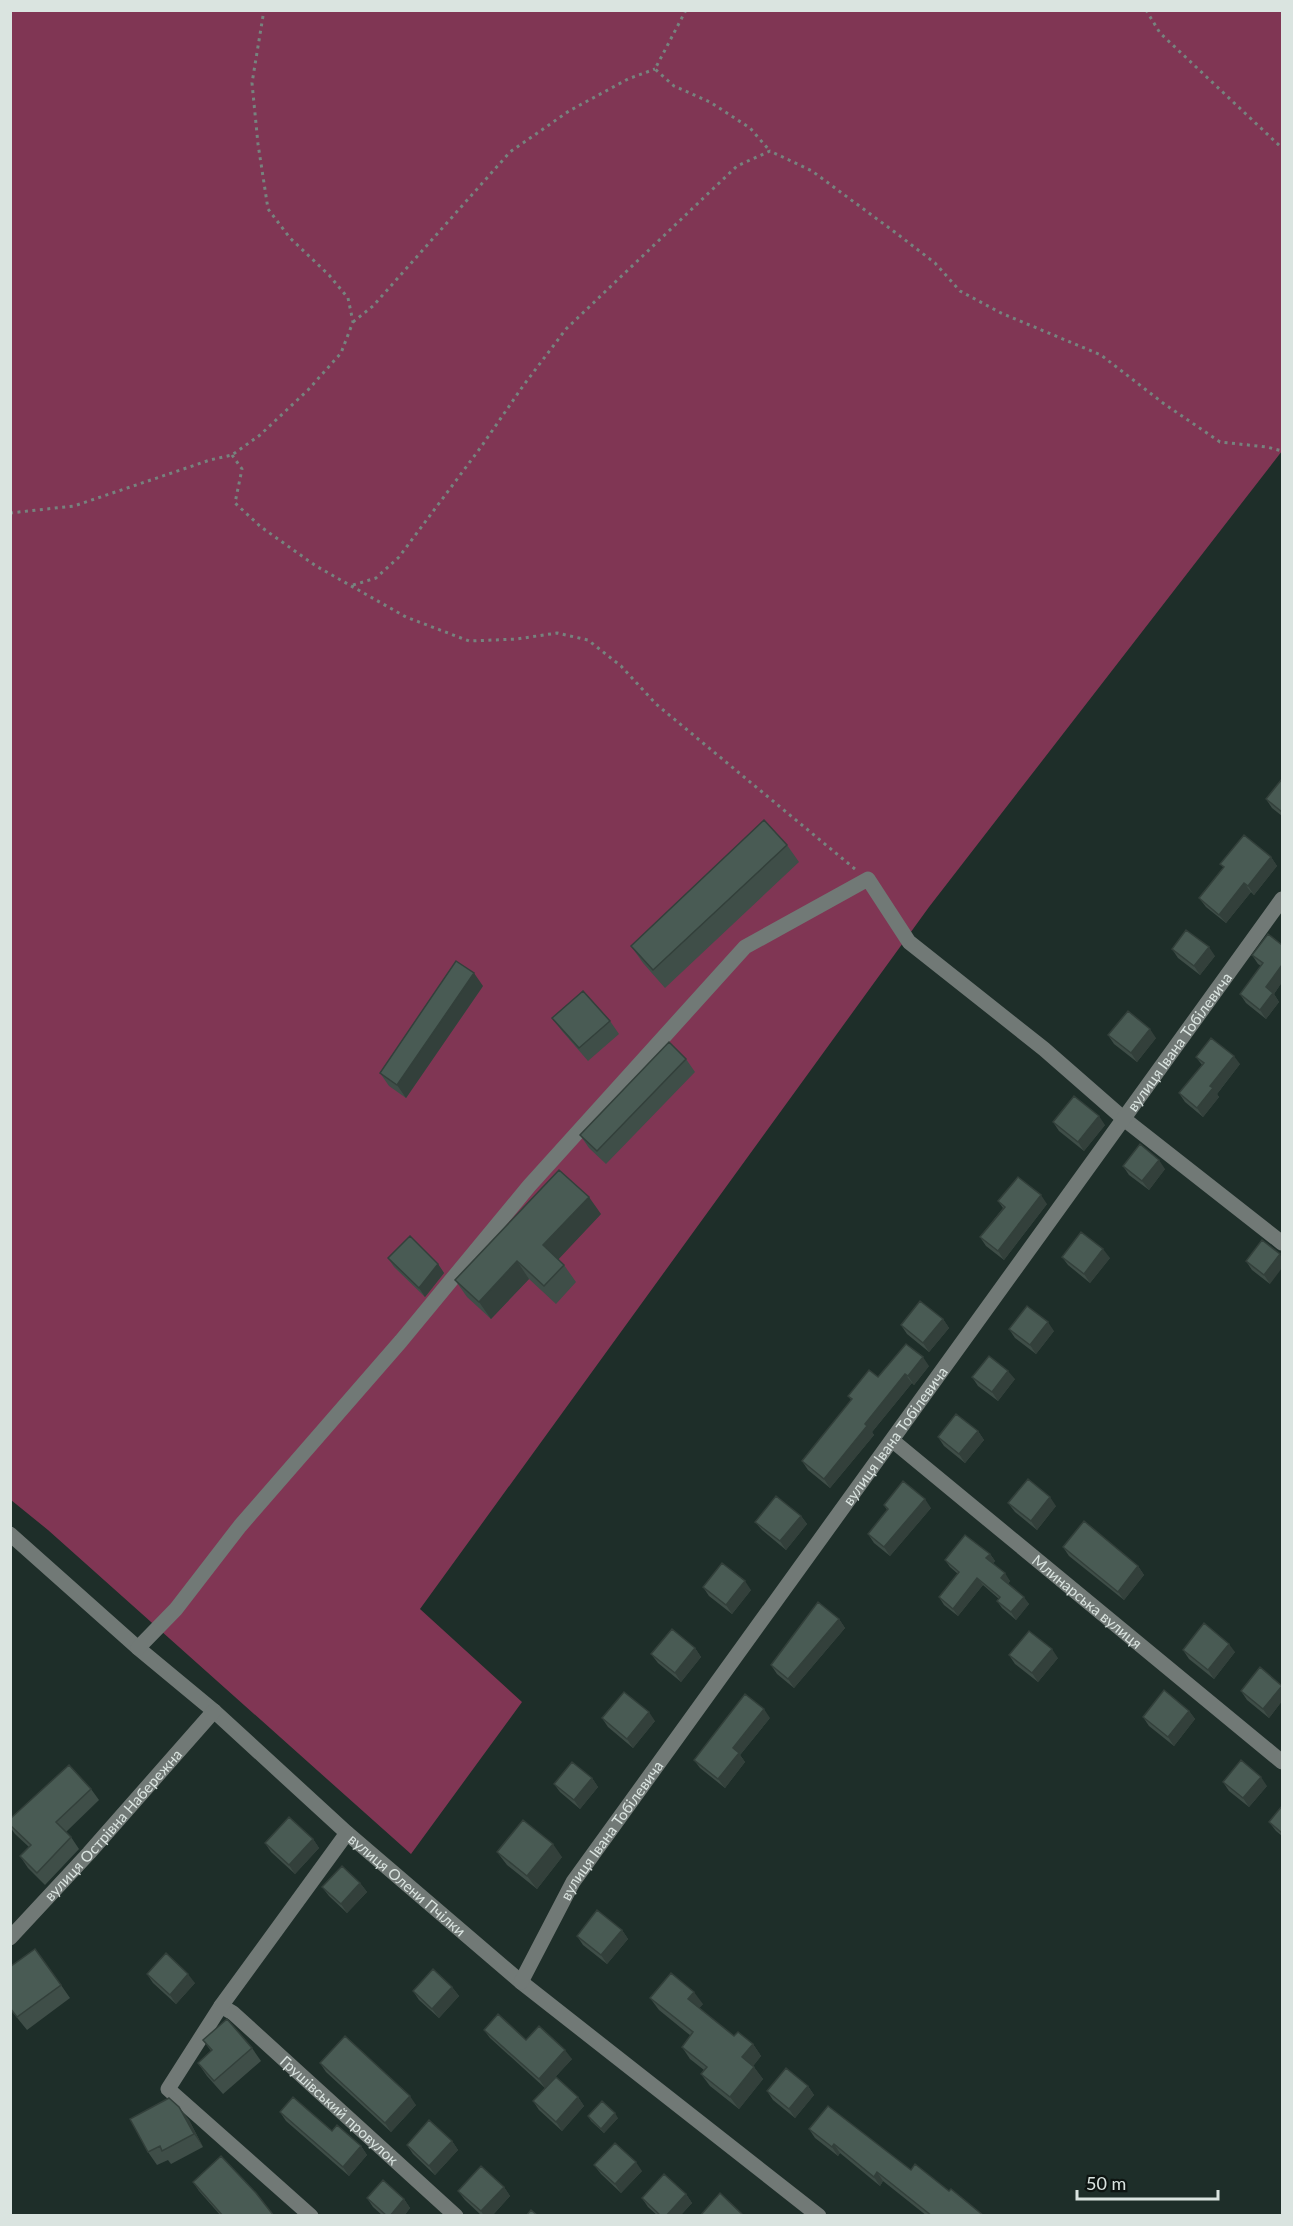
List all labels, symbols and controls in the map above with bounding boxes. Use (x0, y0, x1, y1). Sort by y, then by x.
street label: вулиця Івана Тобілевича (1123, 969, 1235, 1114)
street label: вулиця Івана Тобілевича (839, 1363, 951, 1509)
street label: Млинарська вулиця (1029, 1551, 1146, 1652)
street label: вулиця Острівна Набережна (40, 1745, 185, 1904)
street label: вулиця Івана Тобілевича (556, 1757, 667, 1903)
street label: вулиця Олени Пчілки (345, 1830, 470, 1940)
street label: Грушівський провулок (277, 2052, 403, 2169)
scale bar (1077, 2163, 1218, 2201)
text: 50 m (1086, 2172, 1126, 2194)

